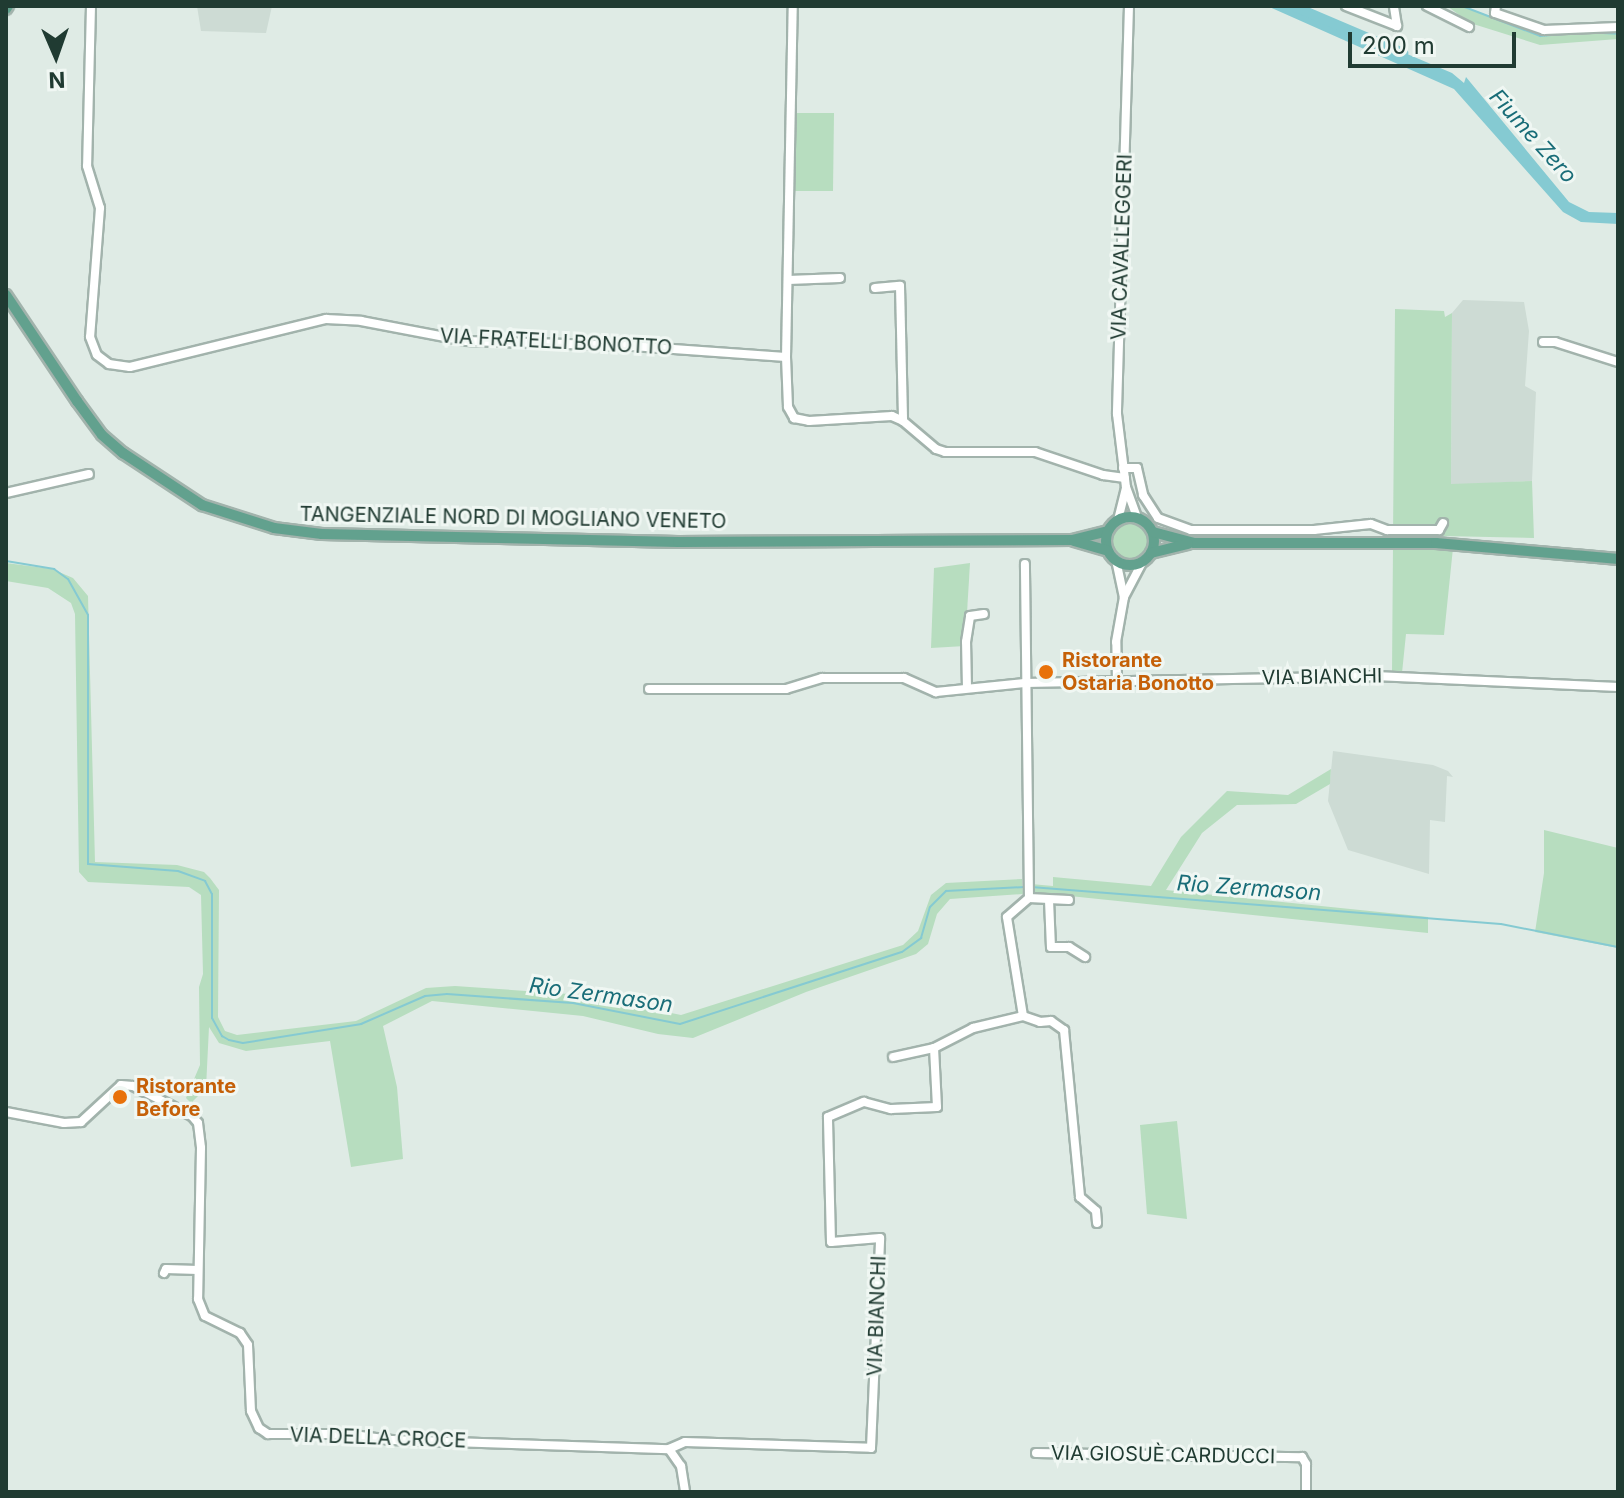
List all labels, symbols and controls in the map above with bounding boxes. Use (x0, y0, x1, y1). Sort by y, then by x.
north arrow (16, 16, 96, 96)
scale bar (1352, 16, 1520, 66)
text: 200 m (1362, 31, 1435, 60)
text: N (48, 67, 66, 93)
water label: Fiume Zero (1484, 84, 1582, 188)
street label: VIA CAVALLEGGERI (1107, 154, 1137, 340)
street label: VIA FRATELLI BONOTTO (439, 324, 673, 360)
street label: TANGENZIALE NORD DI MOGLIANO VENETO (299, 502, 727, 534)
place label: Ristorante Ostaria Bonotto (1062, 648, 1214, 695)
marker: Ristorante Ostaria Bonotto (1037, 663, 1055, 681)
street label: VIA BIANCHI (1261, 664, 1383, 690)
water label: Rio Zermason (1176, 870, 1322, 906)
water label: Rio Zermason (528, 972, 674, 1018)
place label: Ristorante Before (136, 1074, 236, 1121)
marker: Ristorante Before (111, 1088, 129, 1106)
street label: VIA BIANCHI (863, 1255, 891, 1377)
street label: VIA DELLA CROCE (289, 1423, 467, 1453)
street label: VIA GIOSUÈ CARDUCCI (1051, 1441, 1275, 1469)

